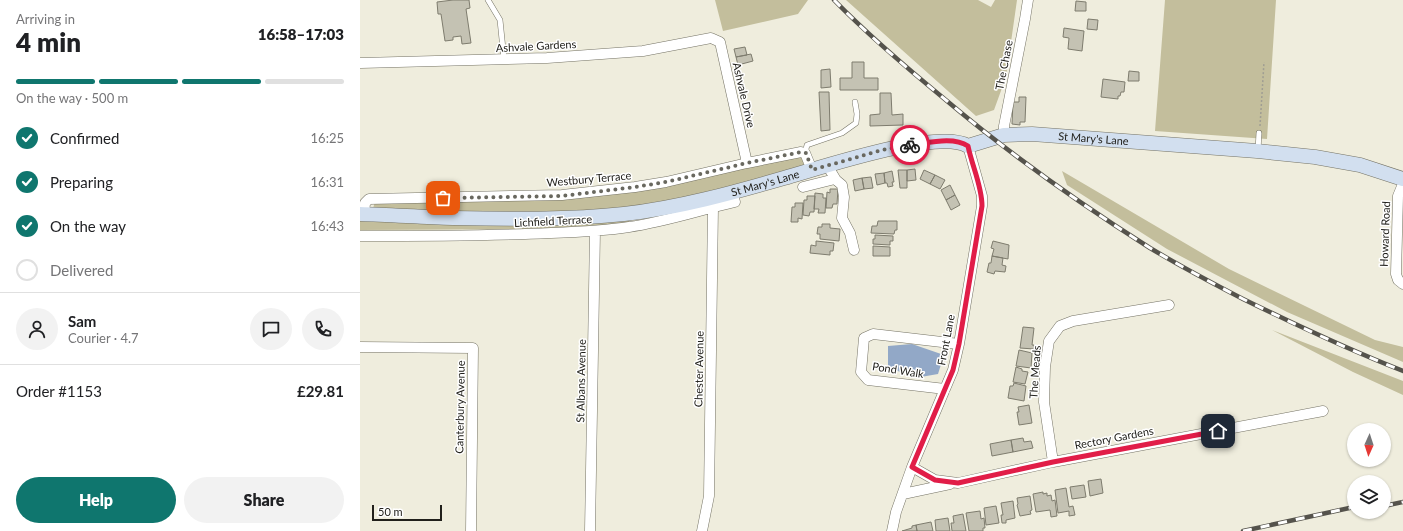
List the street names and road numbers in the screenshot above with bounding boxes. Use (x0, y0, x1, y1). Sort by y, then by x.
street label: Ashvale Gardens (495, 37, 577, 54)
street label: The Chase (992, 39, 1015, 91)
street label: Ashvale Drive (731, 61, 758, 129)
street label: St Mary's Lane (1058, 129, 1129, 147)
street label: St Mary's Lane (730, 167, 801, 198)
street label: Westbury Terrace (546, 168, 632, 189)
street label: Howard Road (1377, 201, 1392, 267)
street label: Lichfield Terrace (514, 212, 593, 229)
street label: Front Lane (934, 313, 957, 366)
street label: Chester Avenue (691, 330, 706, 407)
street label: St Albans Avenue (573, 339, 588, 423)
street label: The Meads (1026, 345, 1043, 399)
street label: Pond Walk (871, 359, 925, 380)
street label: Canterbury Avenue (452, 360, 467, 454)
street label: Rectory Gardens (1073, 423, 1155, 452)

